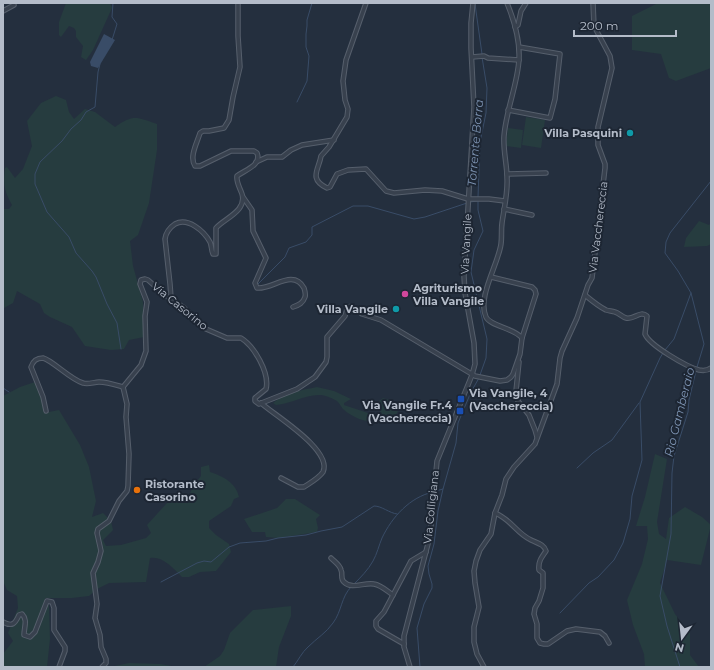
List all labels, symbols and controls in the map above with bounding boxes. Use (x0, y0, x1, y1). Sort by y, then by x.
scale bar (574, 12, 676, 38)
text: 200 m (580, 18, 619, 33)
water label: Torrente Borra (464, 99, 486, 187)
place label: Villa Pasquini (543, 126, 622, 140)
marker: Villa Pasquini (625, 128, 635, 138)
street label: Via Vacchereccia (585, 180, 611, 274)
street label: Via Vangile (457, 213, 475, 275)
street label: Via Casorino (149, 279, 211, 333)
place label: Agriturismo Villa Vangile (412, 281, 484, 308)
marker: Agriturismo Villa Vangile (400, 289, 410, 299)
place label: Villa Vangile (316, 302, 388, 316)
marker: Villa Vangile (391, 304, 401, 314)
water label: Rio Gamberaio (661, 365, 697, 458)
place label: Via Vangile, 4 (Vacchereccia) (468, 386, 553, 413)
marker: Via Vangile, 4 (Vacchereccia) (456, 394, 466, 404)
place label: Via Vangile Fr.4 (Vacchereccia) (361, 398, 452, 425)
marker: Via Vangile Fr.4 (Vacchereccia) (455, 406, 465, 416)
street label: Via Colligiana (420, 469, 442, 545)
place label: Ristorante Casorino (145, 477, 204, 504)
marker: Ristorante Casorino (132, 485, 142, 495)
north arrow (662, 618, 702, 658)
text: N (673, 640, 686, 656)

